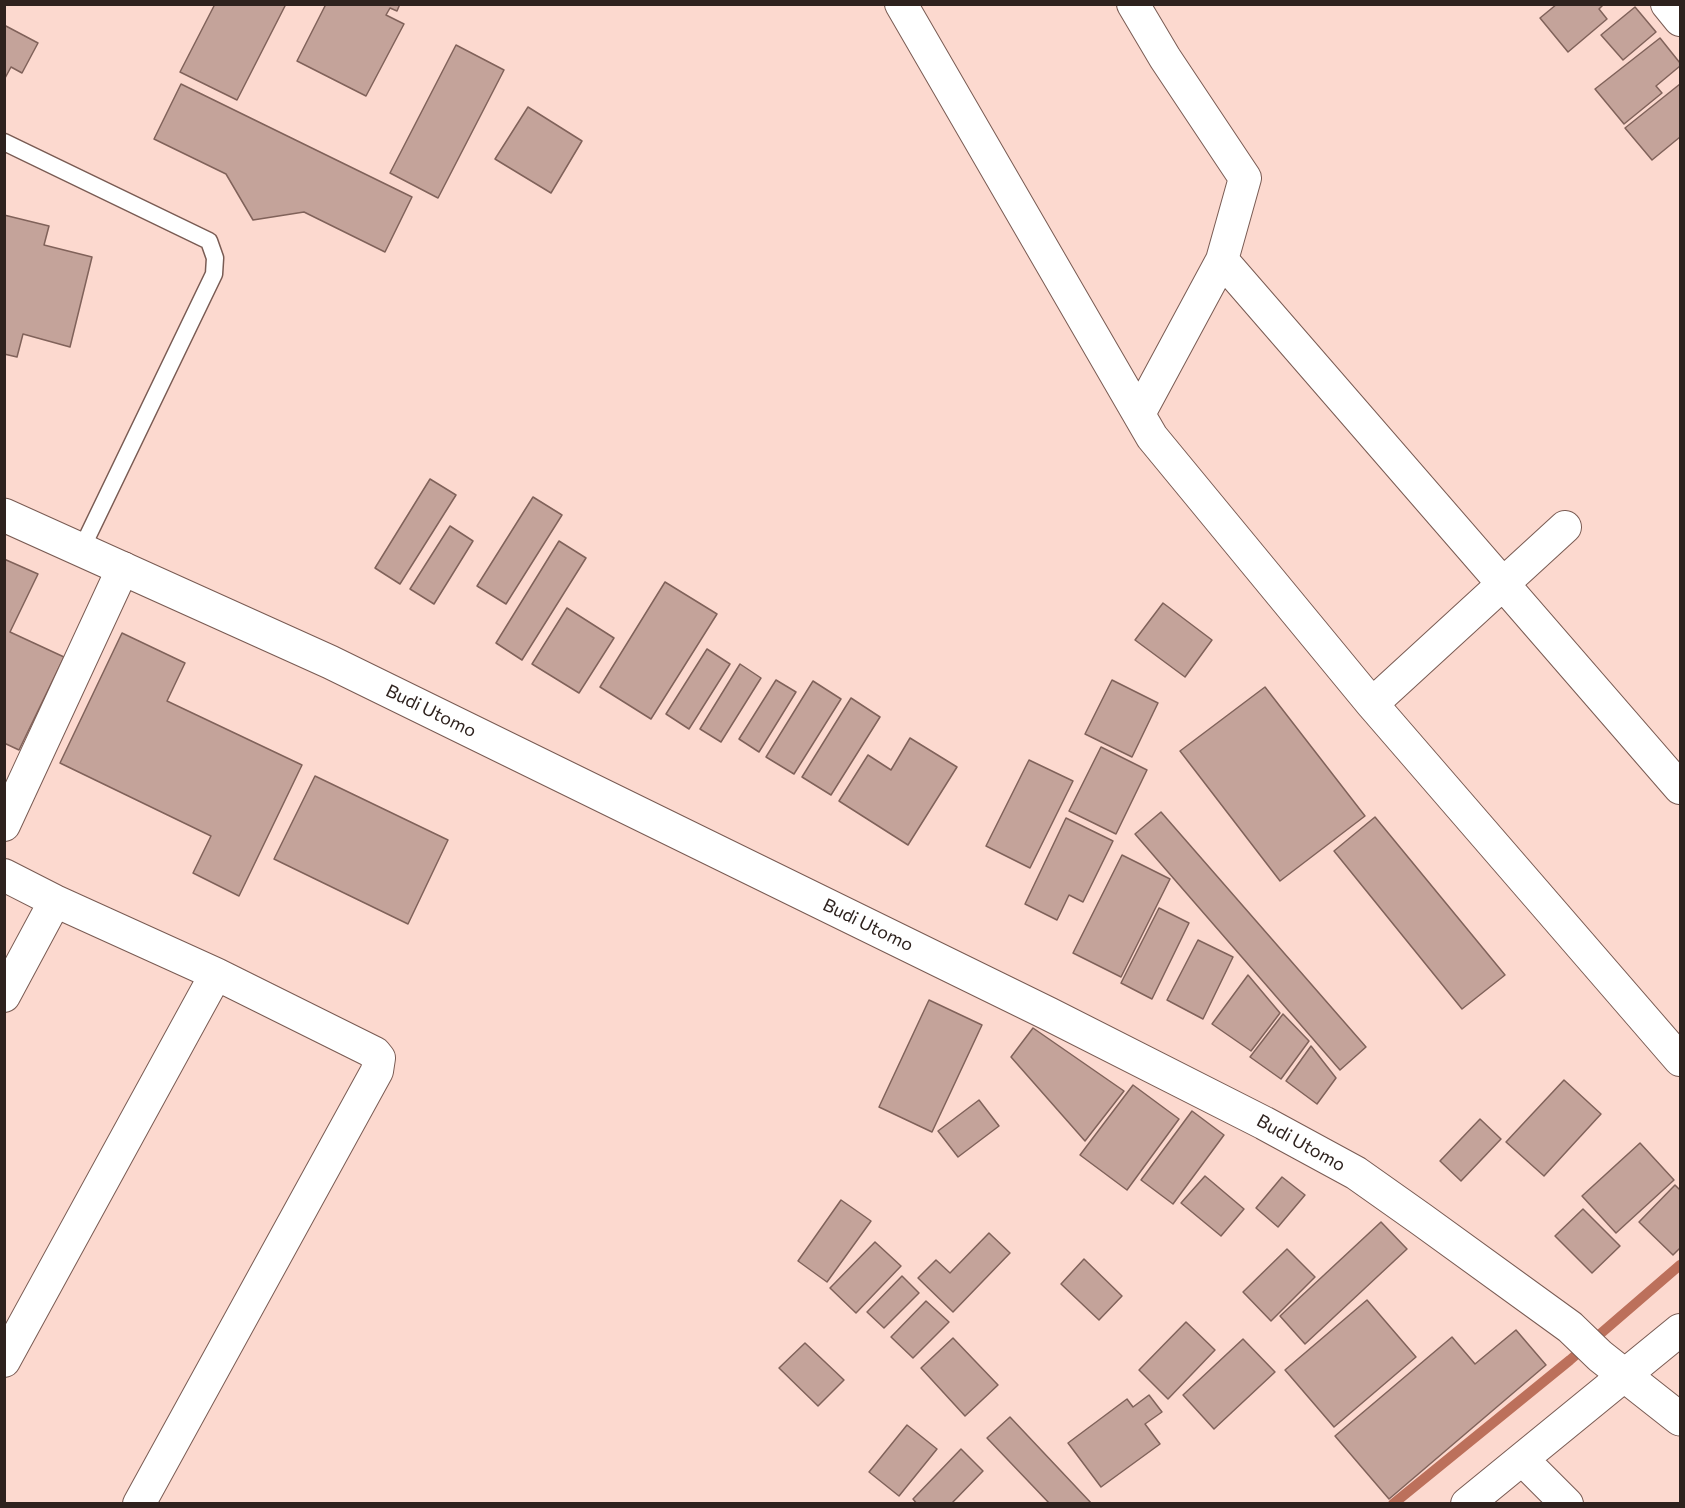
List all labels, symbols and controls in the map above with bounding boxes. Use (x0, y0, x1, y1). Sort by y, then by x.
street label: Budi Utomo (382, 680, 480, 742)
street label: Budi Utomo (819, 894, 917, 956)
street label: Budi Utomo (1253, 1110, 1349, 1176)

